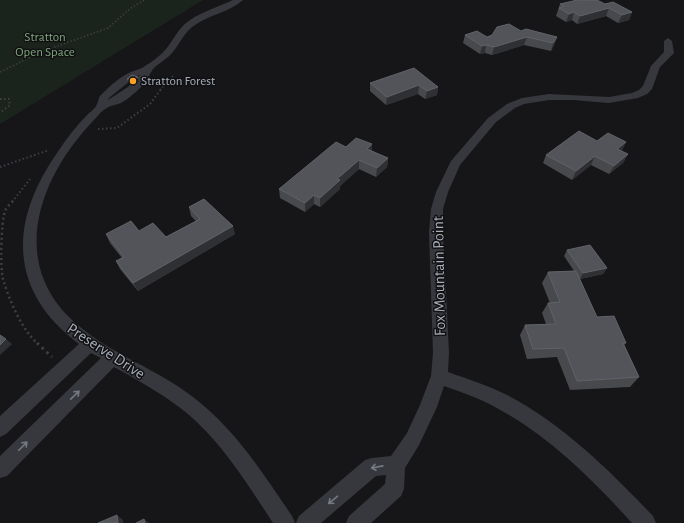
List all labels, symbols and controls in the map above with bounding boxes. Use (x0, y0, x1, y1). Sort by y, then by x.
park label: Stratton Open Space (15, 31, 75, 59)
place label: Stratton Forest (141, 75, 215, 88)
marker: Stratton Forest (128, 76, 138, 86)
street label: Fox Mountain Point (430, 216, 448, 336)
street label: Preserve Drive (64, 320, 148, 382)
one-way arrow (70, 390, 80, 400)
one-way arrow (18, 441, 28, 450)
one-way arrow (370, 463, 383, 471)
one-way arrow (328, 495, 338, 504)

